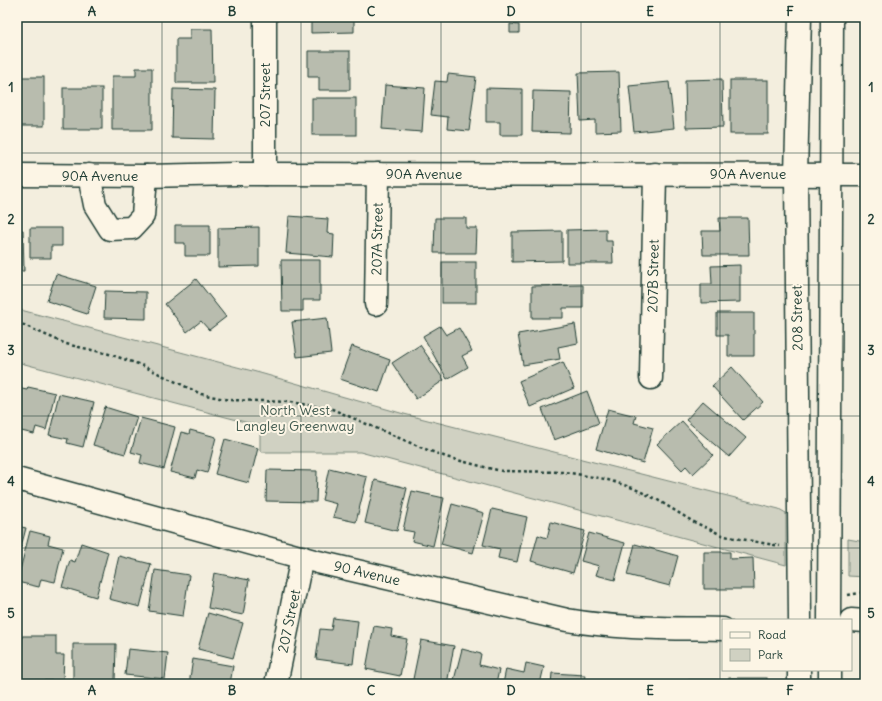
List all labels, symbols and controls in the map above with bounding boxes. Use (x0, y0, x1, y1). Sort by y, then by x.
text: A (88, 3, 97, 20)
text: B (228, 3, 237, 20)
text: C (367, 3, 376, 20)
text: D (506, 3, 516, 20)
text: E (646, 3, 654, 20)
text: F (786, 3, 794, 20)
street label: 207 Street (256, 63, 274, 127)
text: 1 (8, 79, 14, 96)
text: 1 (868, 79, 874, 96)
street label: 90A Avenue (386, 165, 462, 183)
street label: 90A Avenue (710, 165, 786, 183)
street label: 90A Avenue (62, 167, 138, 185)
street label: 207A Street (367, 202, 387, 276)
text: 2 (7, 211, 15, 228)
text: 2 (867, 211, 875, 228)
street label: 207B Street (643, 239, 663, 313)
street label: 208 Street (787, 285, 807, 351)
text: 3 (7, 342, 15, 359)
text: 3 (867, 342, 875, 359)
park label: North West Langley Greenway (236, 401, 354, 435)
text: 4 (7, 473, 15, 490)
text: 4 (867, 473, 875, 490)
street label: 90 Avenue (332, 557, 402, 589)
street label: 207 Street (274, 587, 305, 654)
text: 5 (7, 605, 15, 622)
text: 5 (867, 605, 875, 622)
legend (722, 619, 852, 671)
text: Road (758, 627, 786, 642)
text: Park (758, 647, 783, 662)
text: A (88, 682, 97, 699)
text: B (228, 682, 237, 699)
text: C (367, 682, 376, 699)
text: D (506, 682, 516, 699)
text: E (646, 682, 654, 699)
text: F (786, 682, 794, 699)

